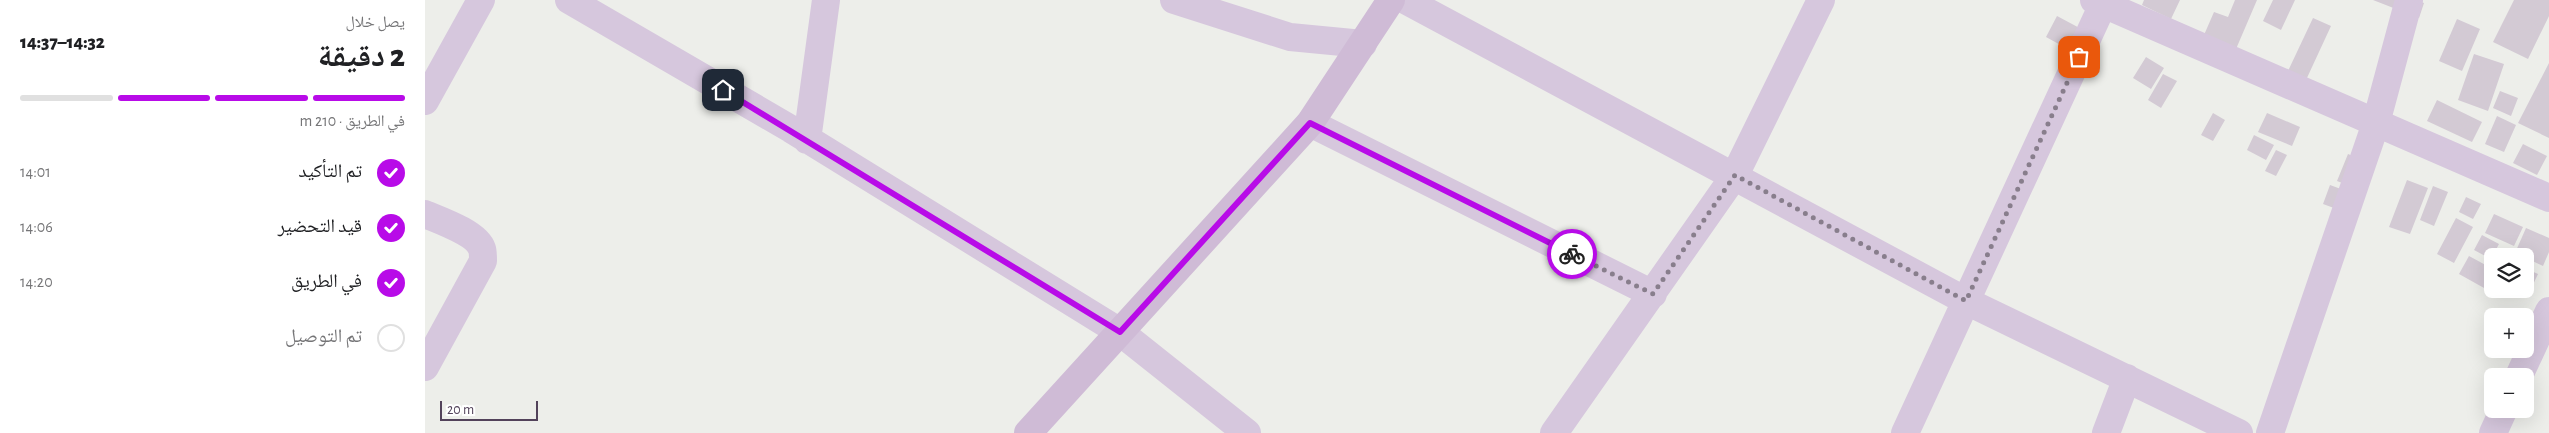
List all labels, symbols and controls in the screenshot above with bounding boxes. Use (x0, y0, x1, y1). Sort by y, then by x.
text: يصل خلال (346, 14, 405, 30)
text: 14:32–14:37 (20, 33, 105, 52)
pin (2058, 36, 2100, 78)
text: 2 دقيقة (318, 40, 405, 72)
icon: bag (2065, 43, 2093, 71)
pin (702, 69, 744, 111)
icon: home (709, 76, 737, 104)
text: في الطريق · 210 m (300, 113, 405, 129)
icon: check (377, 159, 405, 187)
text: تم التأكيد (298, 162, 362, 181)
text: 14:01 (20, 164, 51, 180)
icon: check (377, 214, 405, 242)
text: قيد التحضير (278, 217, 362, 236)
text: 14:06 (20, 219, 53, 235)
courier (1547, 229, 1597, 279)
icon: bike (1558, 240, 1586, 268)
map controls (2484, 248, 2534, 418)
button: layers (2484, 248, 2534, 298)
icon: check (377, 269, 405, 297)
text: في الطريق (291, 272, 362, 291)
text: 14:20 (20, 274, 53, 290)
button: + (2484, 308, 2534, 358)
text: تم التوصيل (285, 327, 362, 346)
button: − (2484, 368, 2534, 418)
scale bar (440, 398, 537, 421)
text: 20 m (447, 403, 474, 417)

